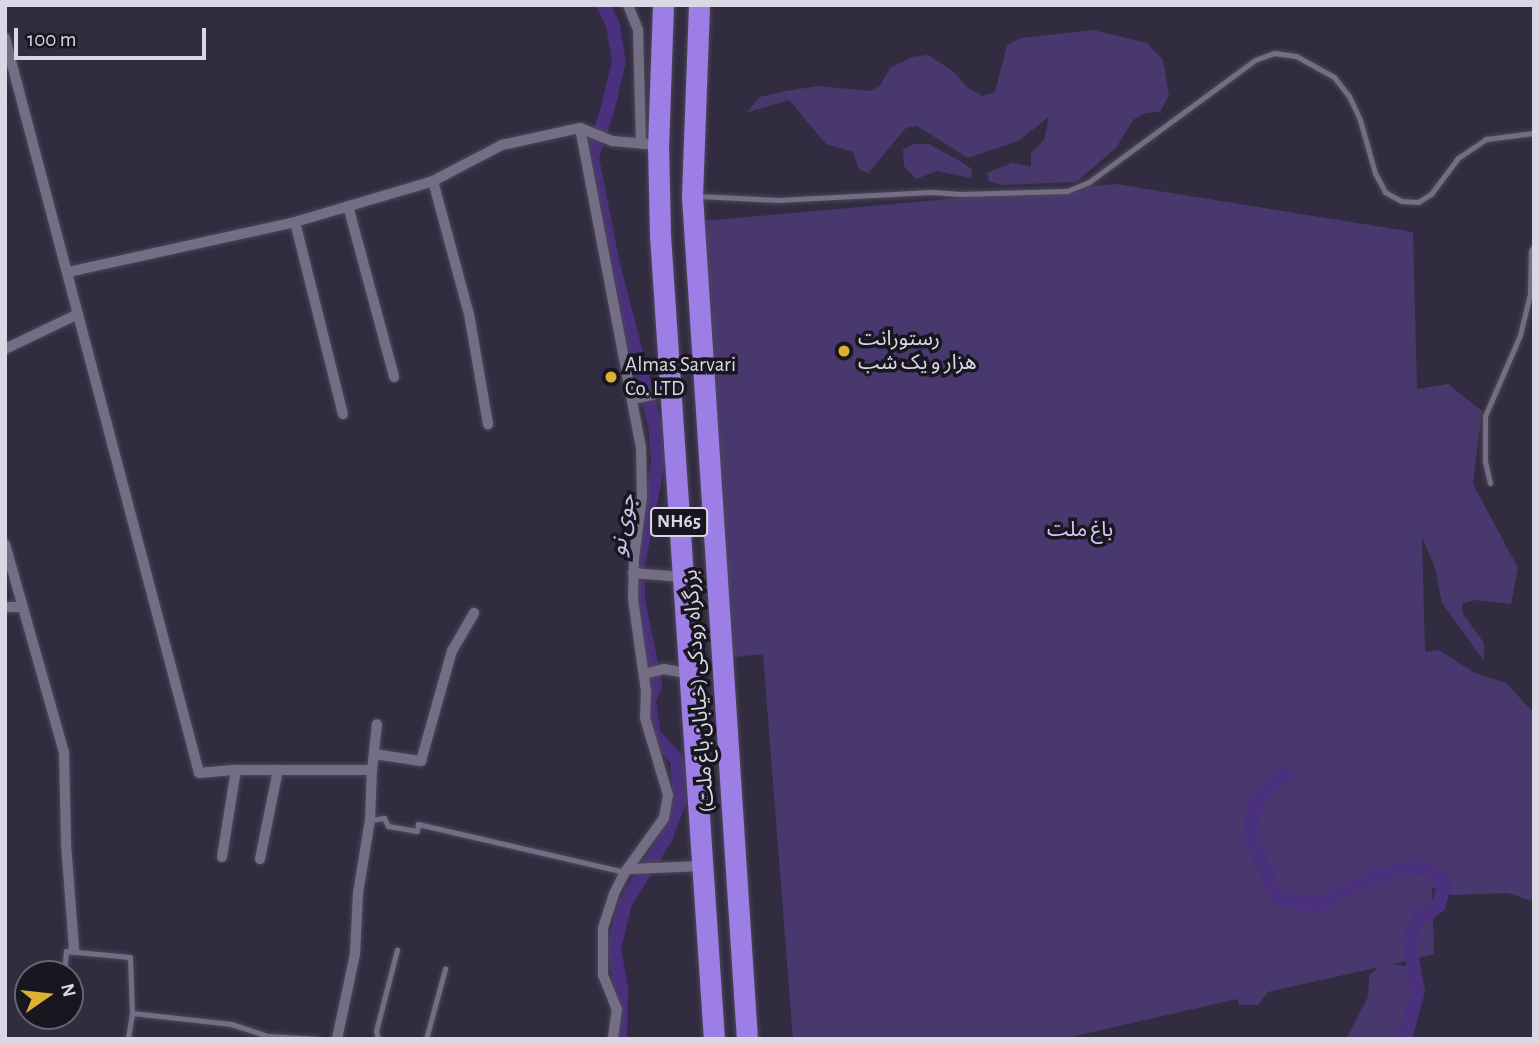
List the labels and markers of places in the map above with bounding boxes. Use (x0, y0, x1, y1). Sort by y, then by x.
place label: رستورانت هزار و یک شب (858, 326, 977, 376)
marker: رستورانت هزار و یک شب (836, 343, 852, 359)
place label: Almas Sarvari Co. LTD (625, 352, 736, 402)
marker: Almas Sarvari Co. LTD (603, 369, 619, 385)

